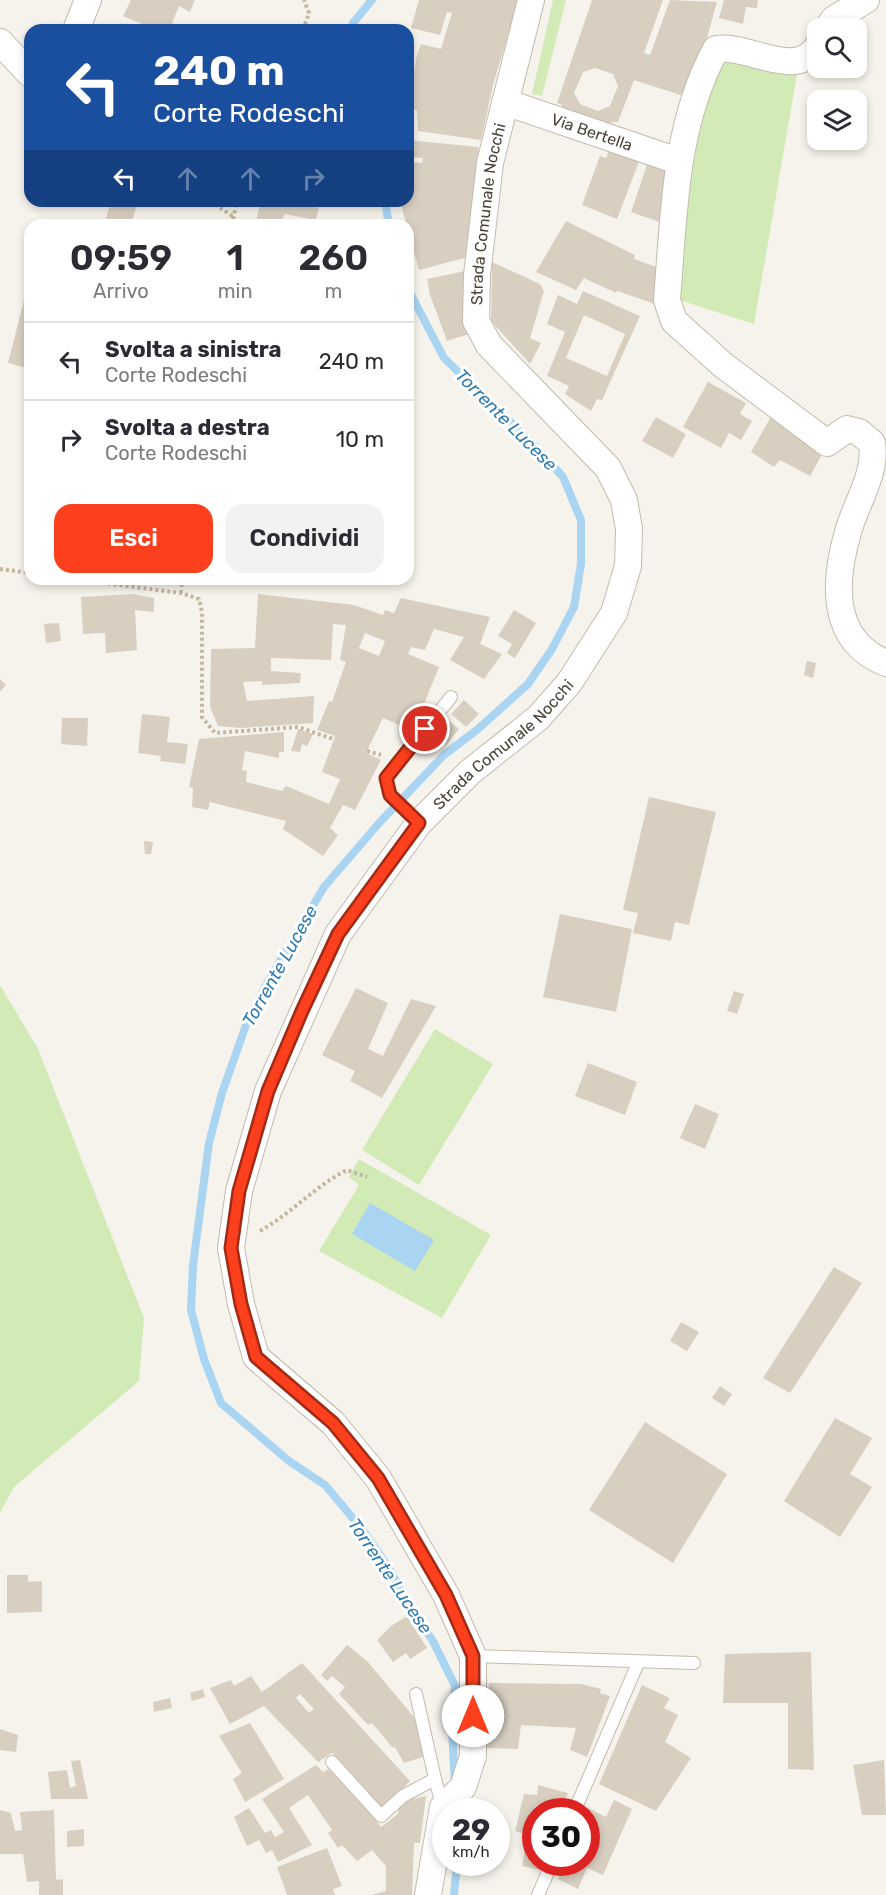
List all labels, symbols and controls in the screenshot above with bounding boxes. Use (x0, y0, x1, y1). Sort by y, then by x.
map controls (807, 18, 867, 150)
button: search (807, 18, 867, 78)
text: 240 m (153, 46, 285, 96)
icon: left (54, 48, 132, 126)
button: layers (807, 90, 867, 150)
text: Corte Rodeschi (153, 97, 345, 129)
street label: Via Bertella (549, 109, 635, 154)
street label: Strada Comunale Nocchi (467, 121, 509, 305)
icon: left (108, 162, 141, 195)
icon: ahead (171, 162, 204, 195)
icon: ahead (234, 162, 267, 195)
icon: right (297, 162, 330, 195)
text: 09:59 (70, 236, 172, 279)
text: 1 (227, 236, 244, 279)
text: 260 (298, 236, 368, 279)
text: Arrivo (93, 279, 149, 303)
text: min (218, 279, 253, 303)
text: m (324, 279, 342, 303)
text: Svolta a sinistra (105, 336, 282, 363)
icon: left (54, 345, 87, 378)
text: 240 m (319, 348, 384, 375)
text: Corte Rodeschi (105, 363, 247, 387)
water label: Torrente Lucese (451, 365, 561, 475)
text: Svolta a destra (105, 414, 270, 441)
icon: right (54, 423, 87, 456)
text: 10 m (336, 426, 384, 453)
text: Corte Rodeschi (105, 441, 247, 465)
button: Esci (54, 504, 213, 573)
button: Condividi (225, 504, 384, 573)
street label: Strada Comunale Nocchi (429, 675, 577, 813)
pin (399, 703, 450, 754)
icon: arrive (408, 712, 441, 745)
water label: Torrente Lucese (238, 902, 322, 1030)
water label: Torrente Lucese (343, 1514, 437, 1638)
position arrow (441, 1684, 505, 1748)
speed limit sign: 30 (522, 1798, 600, 1876)
text: 29 (452, 1812, 490, 1848)
text: km/h (452, 1843, 490, 1861)

